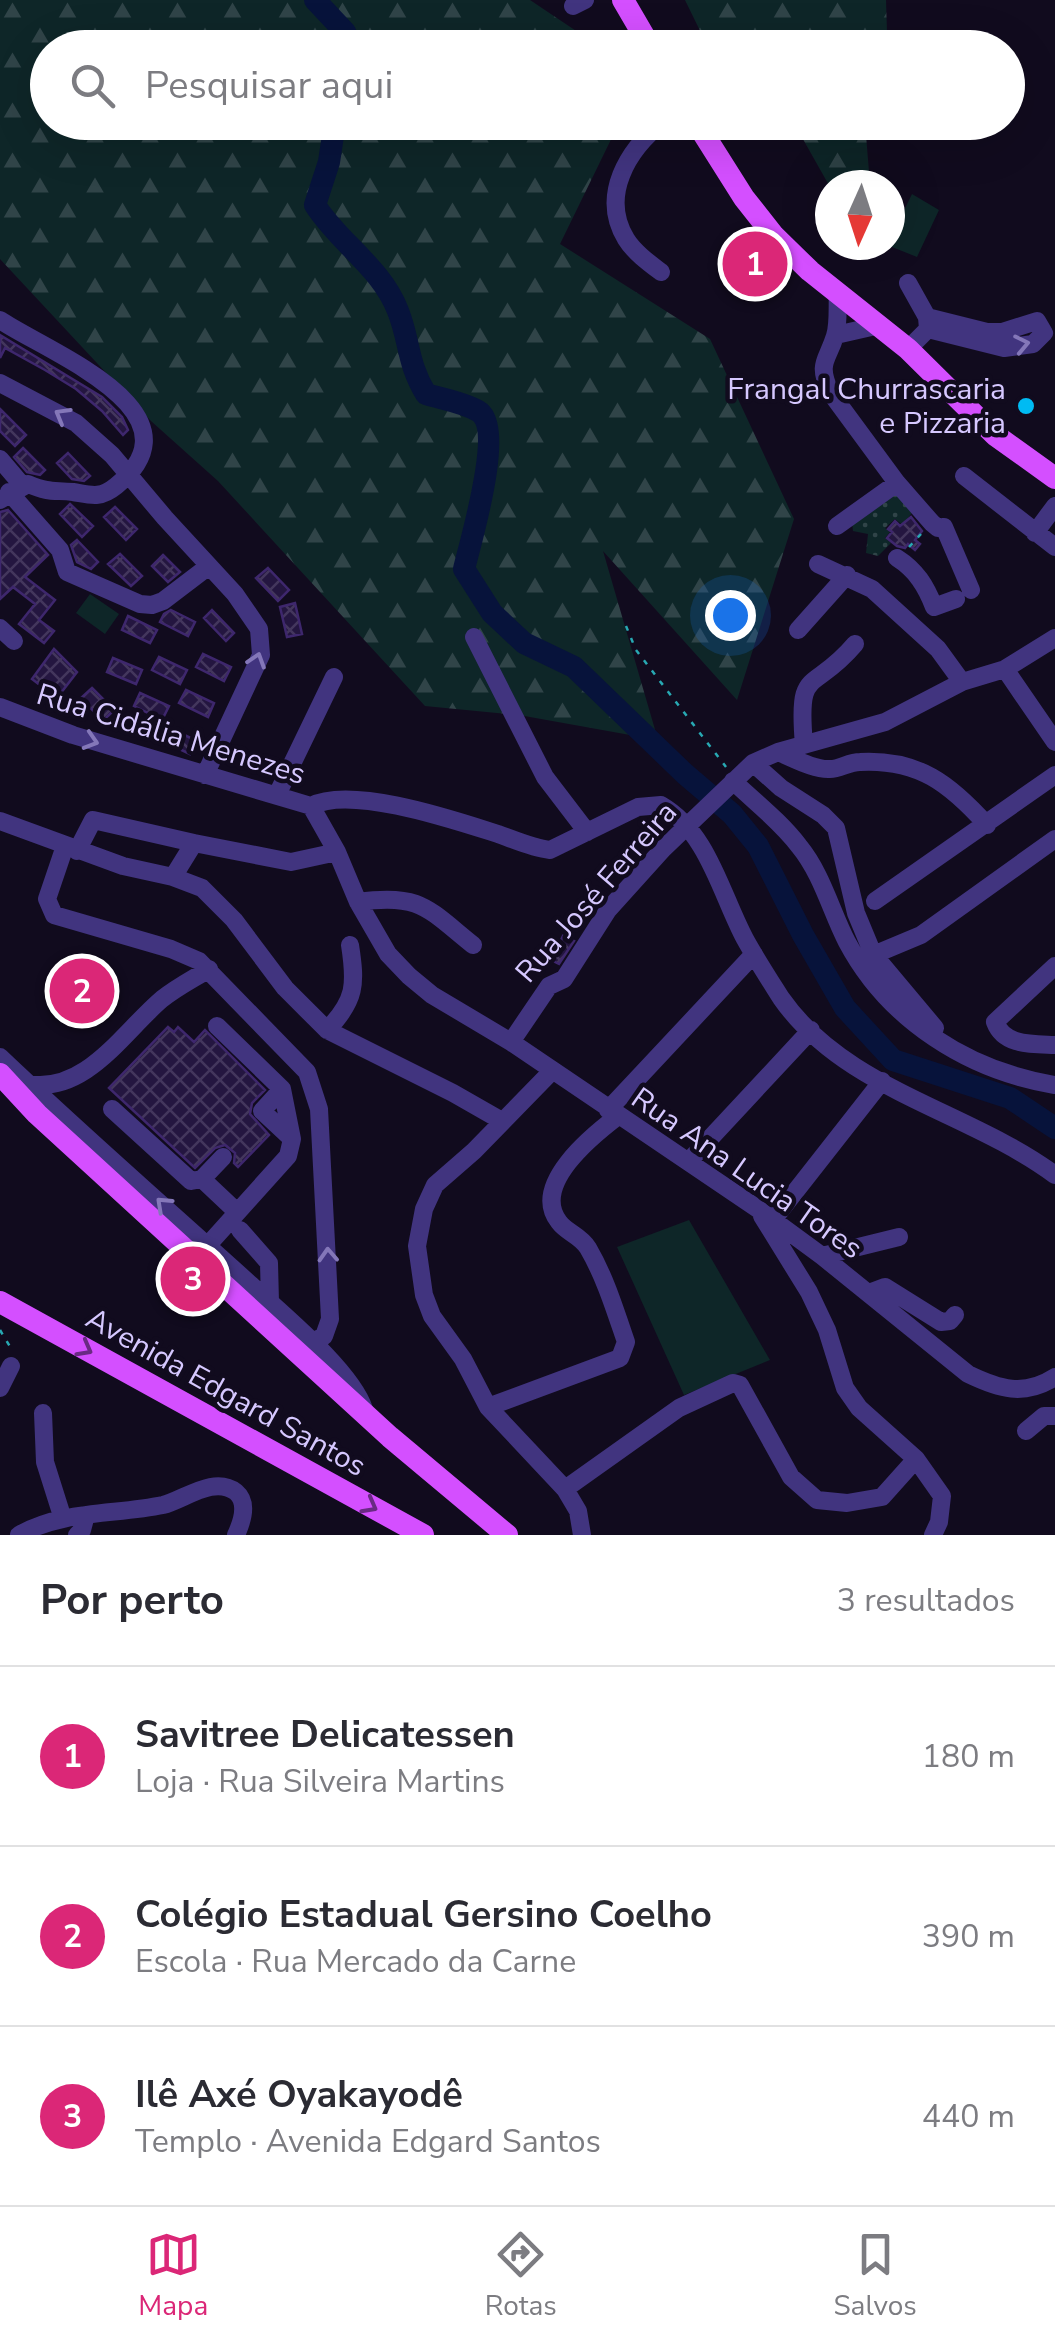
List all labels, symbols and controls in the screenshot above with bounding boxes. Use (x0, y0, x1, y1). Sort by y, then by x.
search box (30, 30, 1025, 140)
icon: search (65, 58, 120, 113)
text: Pesquisar aqui (145, 60, 393, 111)
north arrow (815, 170, 905, 260)
pin: 1 (722, 226, 788, 302)
one-way arrow (1014, 335, 1031, 356)
place label: Frangal Churrascaria e Pizzaria (727, 369, 1006, 444)
marker: Frangal Churrascaria e Pizzaria (1015, 395, 1037, 417)
one-way arrow (55, 408, 73, 428)
your location (705, 590, 756, 641)
one-way arrow (246, 653, 266, 670)
street label: Rua Cidália Menezes (31, 674, 310, 795)
one-way arrow (82, 729, 99, 750)
street label: Rua José Ferreira (506, 793, 686, 992)
pin: 2 (49, 954, 114, 1028)
street label: Rua Ana Lucia Tores (623, 1078, 871, 1269)
one-way arrow (157, 1198, 175, 1216)
pin: 3 (160, 1242, 226, 1316)
one-way arrow (318, 1247, 339, 1263)
street label: Avenida Edgard Santos (78, 1298, 373, 1487)
one-way arrow (75, 1337, 93, 1357)
one-way arrow (360, 1493, 378, 1513)
text: Por perto (40, 1572, 224, 1629)
text: 3 resultados (837, 1579, 1015, 1622)
text: Savitree Delicatessen (135, 1709, 515, 1760)
text: 1 (63, 1735, 82, 1778)
text: 180 m (922, 1735, 1015, 1778)
text: Loja · Rua Silveira Martins (135, 1760, 505, 1803)
text: Colégio Estadual Gersino Coelho (135, 1889, 712, 1940)
text: 2 (63, 1915, 82, 1958)
text: 390 m (922, 1915, 1015, 1958)
text: Escola · Rua Mercado da Carne (135, 1940, 576, 1983)
text: Ilê Axé Oyakayodê (135, 2069, 463, 2120)
text: 3 (63, 2095, 82, 2138)
text: 440 m (922, 2095, 1015, 2138)
text: Templo · Avenida Edgard Santos (135, 2120, 601, 2163)
tab: Mapa (138, 2227, 208, 2325)
tab: Rotas (485, 2227, 557, 2325)
tab: Salvos (833, 2227, 917, 2325)

